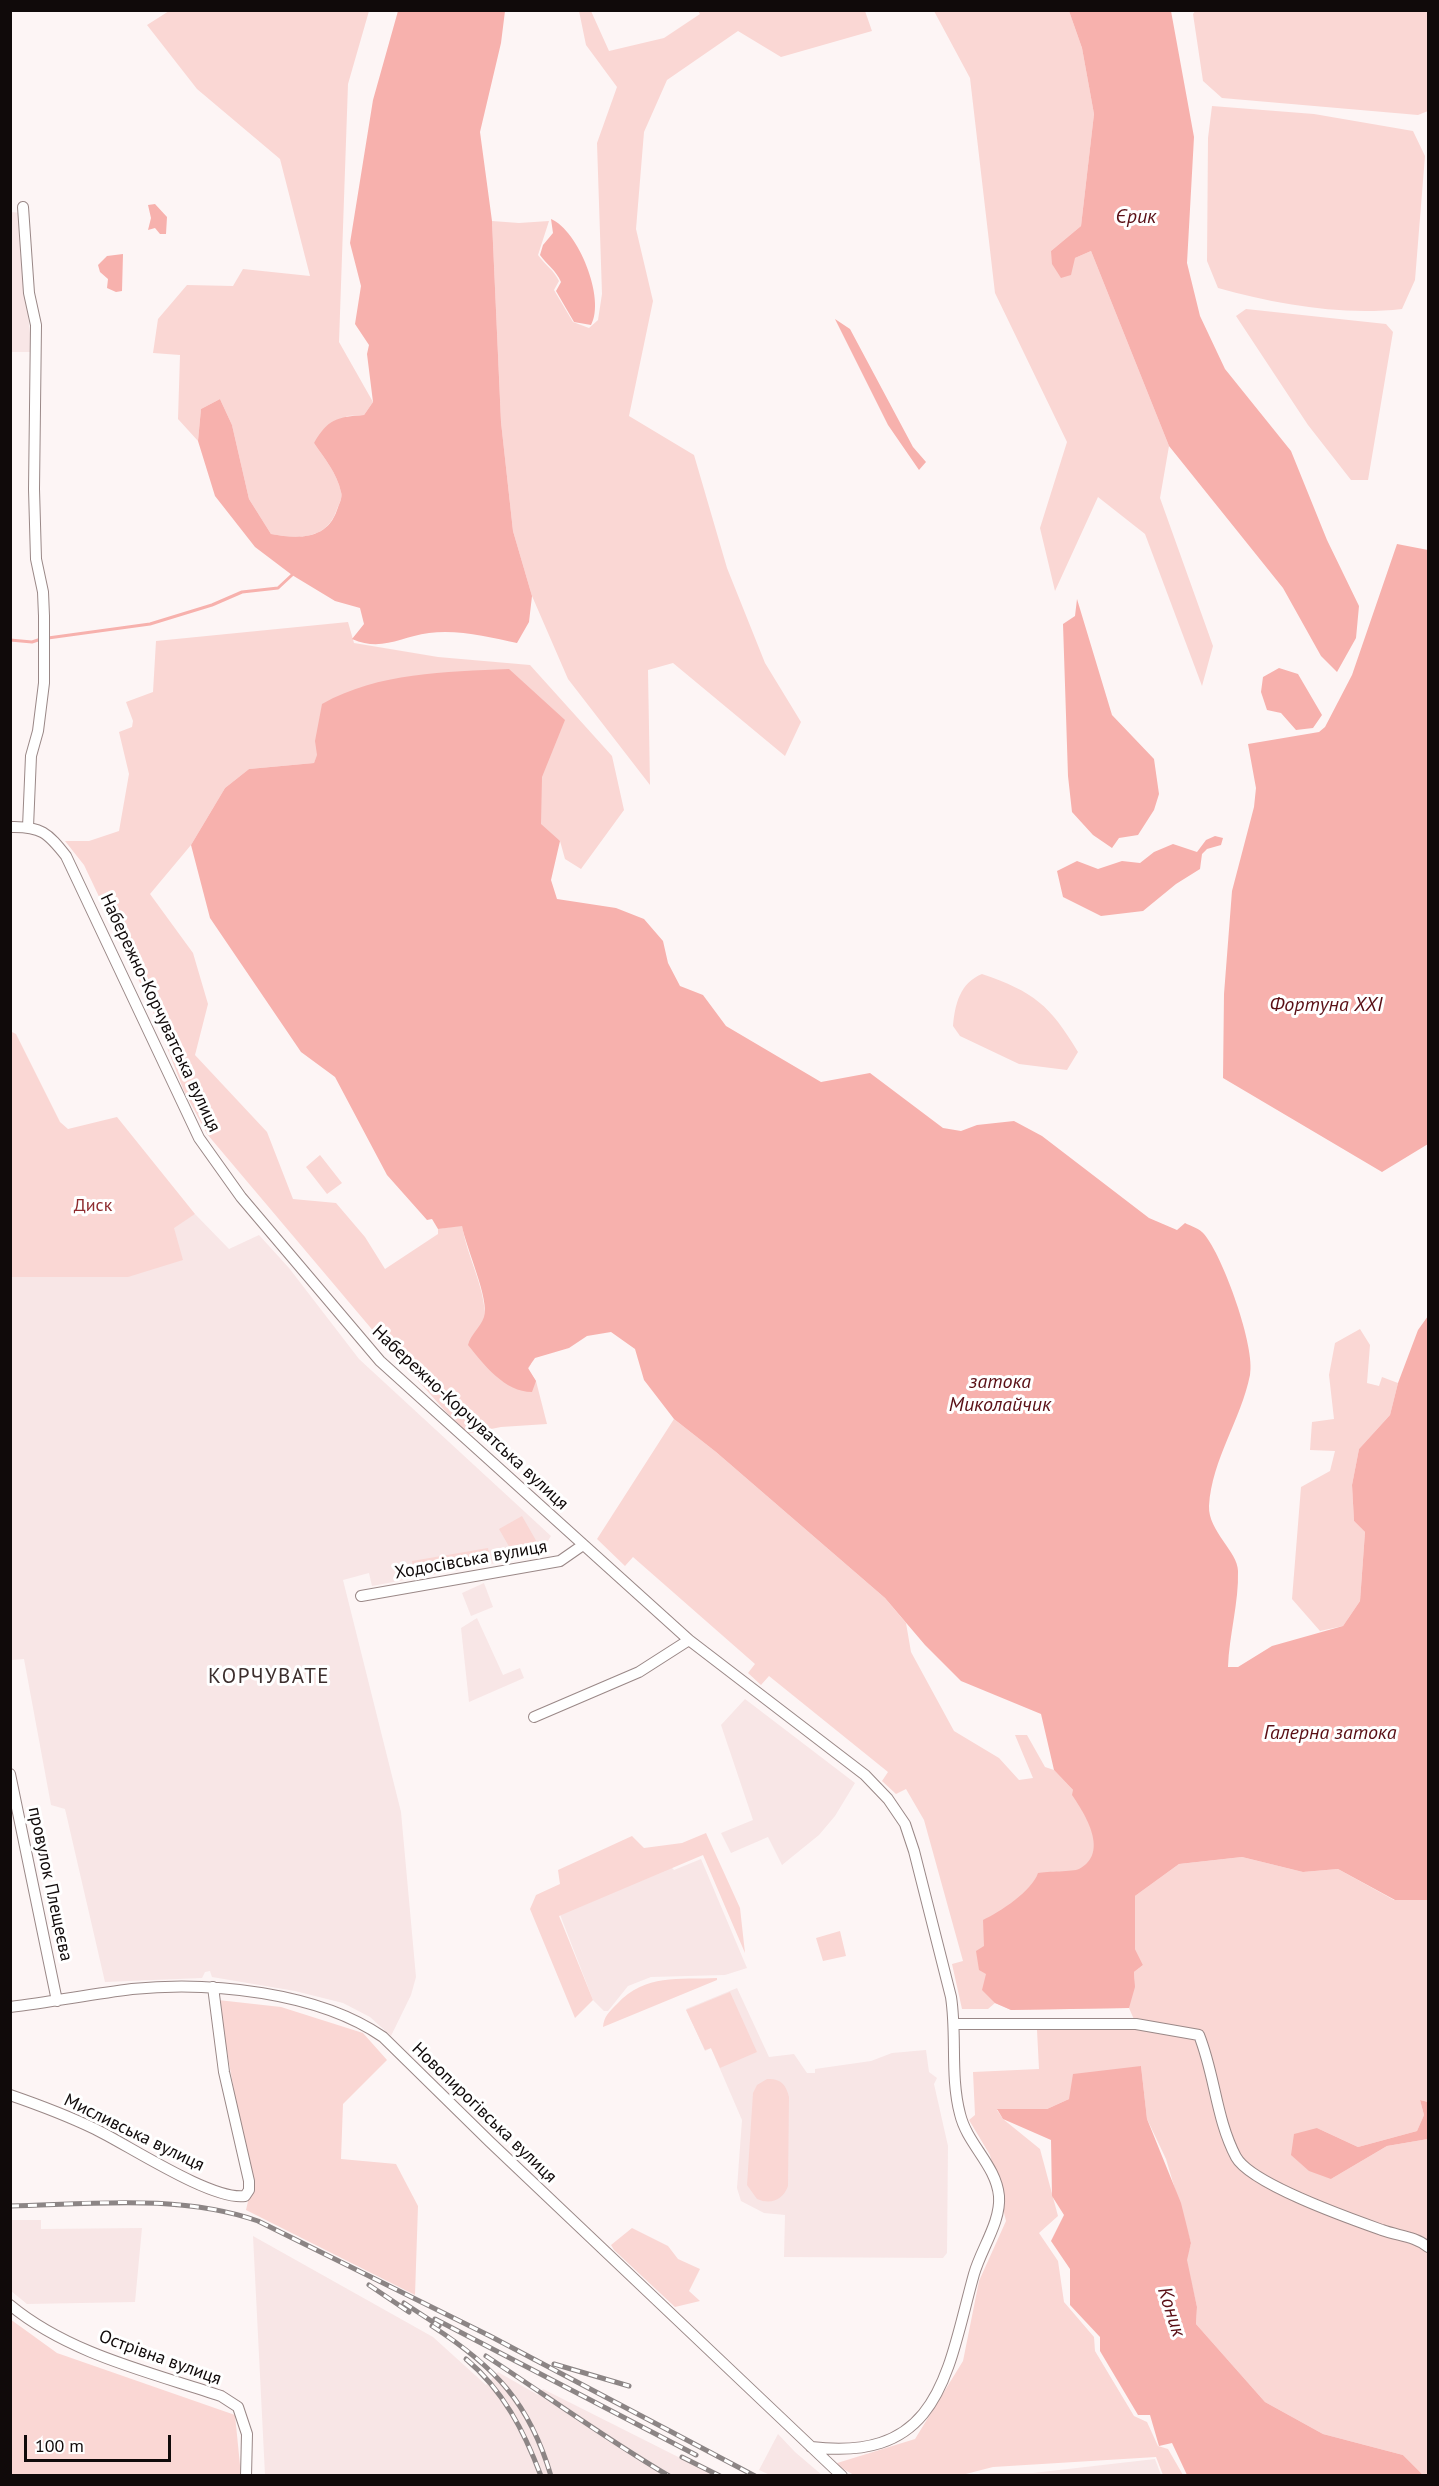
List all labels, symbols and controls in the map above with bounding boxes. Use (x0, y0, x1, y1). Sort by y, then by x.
water label: Єрик (1116, 205, 1156, 229)
street label: Набережно-Корчуватська вулиця (95, 890, 225, 1136)
water label: Фортуна XXI (1270, 993, 1382, 1017)
park label: Диск (74, 1195, 112, 1217)
street label: Набережно-Корчуватська вулиця (367, 1321, 573, 1515)
water label: затока Миколайчик (949, 1370, 1051, 1417)
street label: Ходосівська вулиця (393, 1536, 549, 1584)
district label: КОРЧУВАТЕ (208, 1664, 330, 1690)
water label: Галерна затока (1264, 1721, 1396, 1745)
street label: провулок Плещеєва (23, 1805, 77, 1963)
street label: Новопирогівська вулиця (407, 2038, 561, 2188)
street label: Мисливська вулиця (60, 2090, 208, 2176)
water label: Коник (1152, 2284, 1190, 2340)
street label: Острівна вулиця (96, 2326, 224, 2390)
scale bar (27, 2423, 174, 2461)
text: 100 m (35, 2434, 84, 2457)

